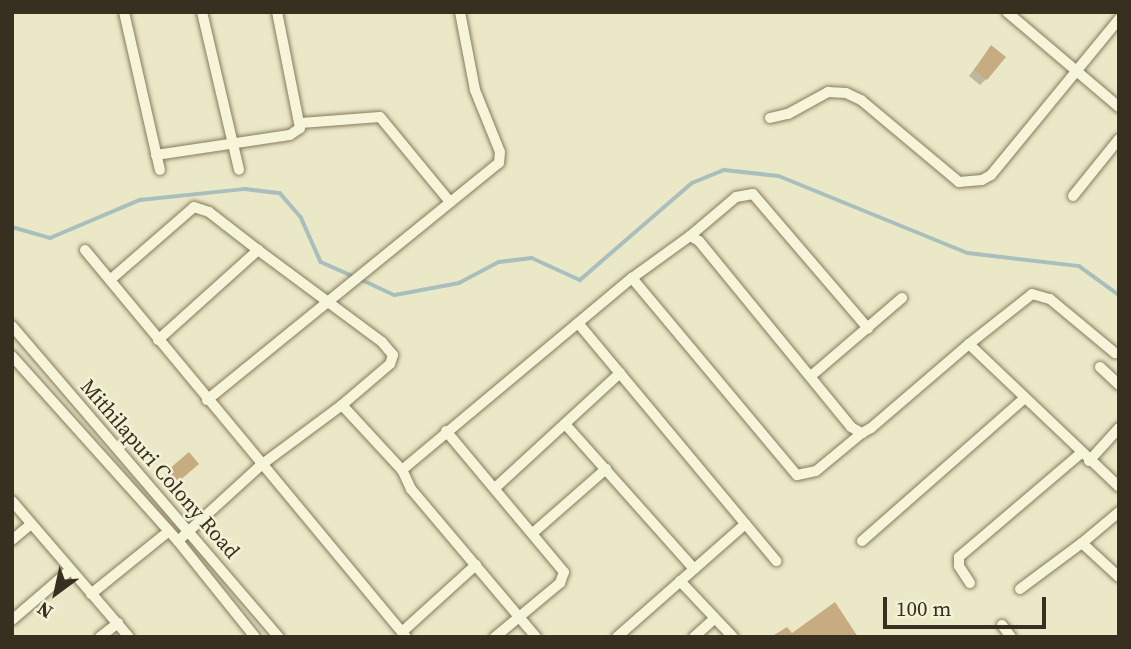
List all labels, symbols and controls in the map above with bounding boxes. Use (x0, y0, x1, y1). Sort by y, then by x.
street label: Mithilapuri Colony Road (75, 374, 245, 564)
north arrow (21, 558, 91, 628)
scale bar (886, 582, 1049, 626)
text: 100 m (896, 594, 951, 623)
text: N (32, 596, 57, 625)

